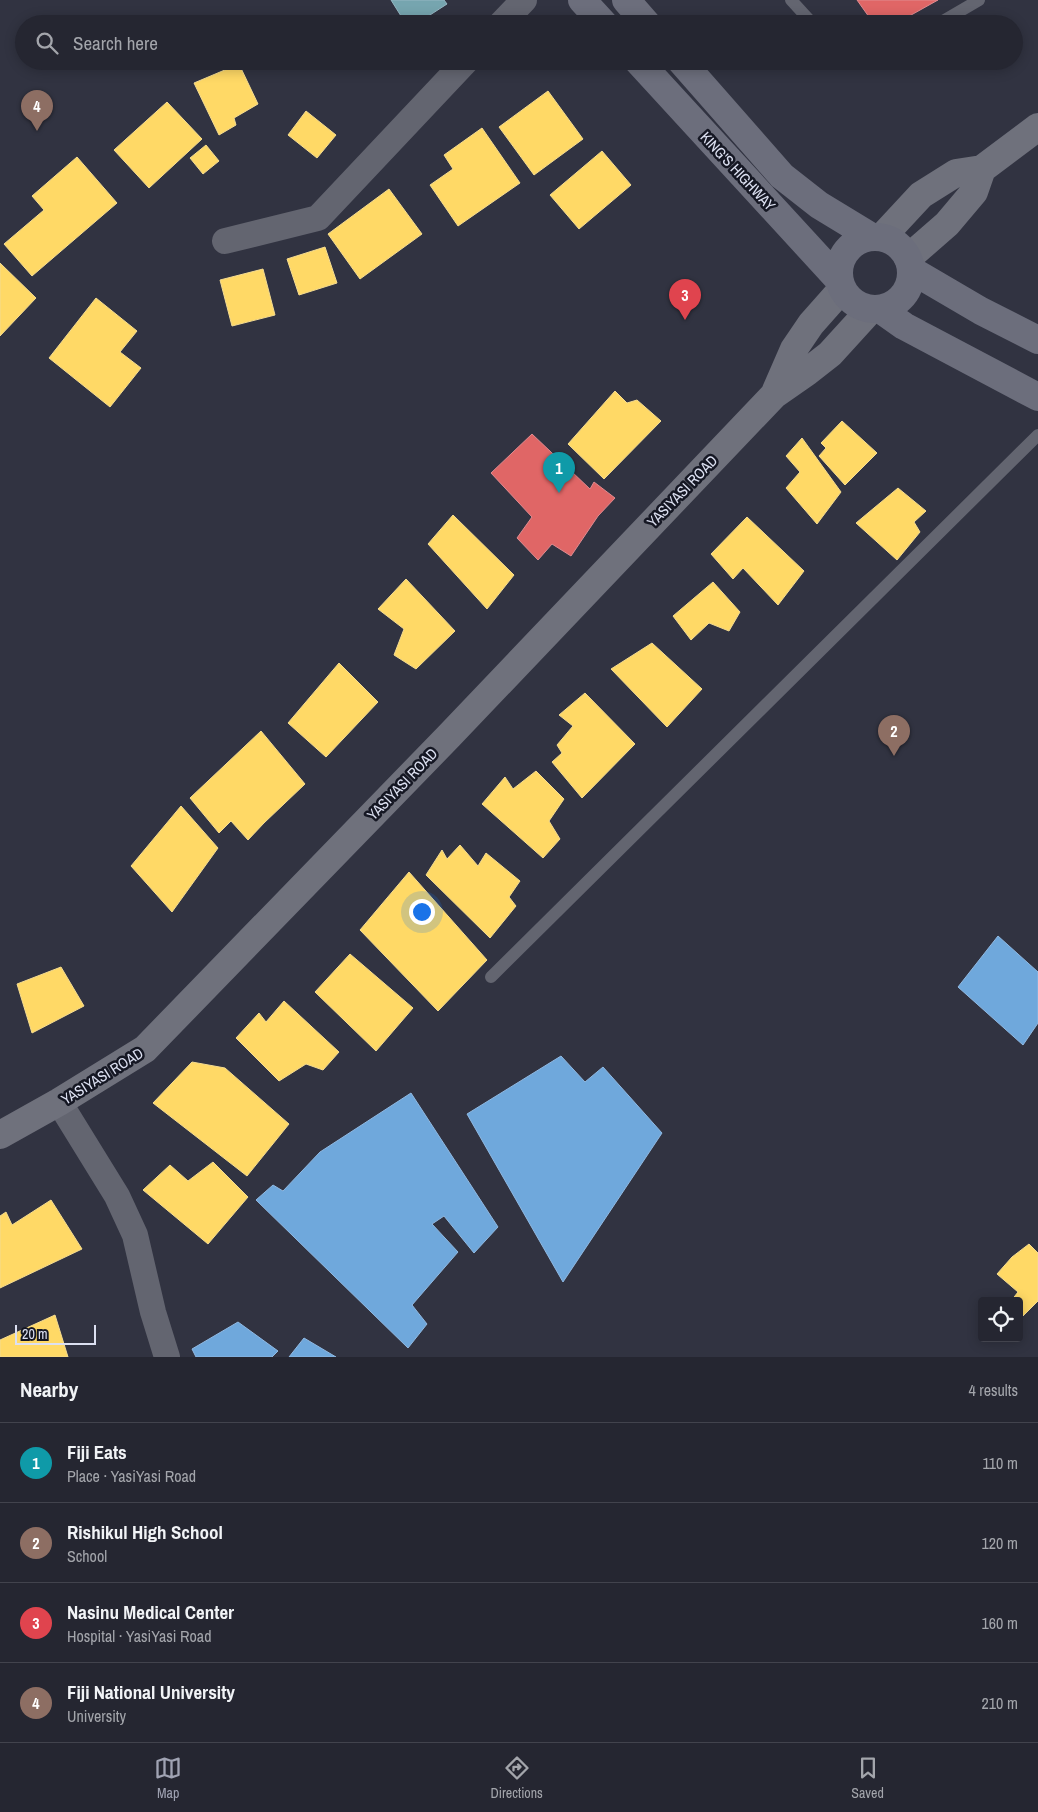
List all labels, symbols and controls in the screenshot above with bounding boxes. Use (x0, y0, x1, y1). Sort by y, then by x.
search box (15, 15, 1023, 70)
icon: search (33, 29, 61, 57)
text: Search here (73, 30, 158, 56)
pin: 4 (21, 90, 53, 131)
street label: KING'S HIGHWAY (696, 127, 781, 216)
pin: 3 (669, 279, 701, 320)
street label: YASIYASI ROAD (642, 450, 722, 532)
pin: 1 (543, 452, 575, 493)
pin: 2 (878, 715, 910, 756)
street label: YASIYASI ROAD (362, 743, 442, 825)
your location (409, 899, 435, 925)
street label: YASIYASI ROAD (57, 1042, 147, 1110)
map controls (978, 1297, 1023, 1342)
button: locate (978, 1297, 1023, 1342)
scale bar (15, 1322, 96, 1345)
text: 20 m (22, 1325, 48, 1343)
text: Nearby (20, 1375, 78, 1404)
text: 4 results (968, 1379, 1018, 1401)
text: Fiji Eats (67, 1439, 127, 1465)
text: 1 (32, 1452, 40, 1474)
text: 110 m (982, 1452, 1018, 1474)
text: Place · YasiYasi Road (67, 1465, 196, 1487)
text: Rishikul High School (67, 1519, 223, 1545)
text: 2 (32, 1532, 40, 1554)
text: 120 m (982, 1532, 1018, 1554)
text: School (67, 1545, 107, 1567)
text: Nasinu Medical Center (67, 1599, 234, 1625)
text: 3 (32, 1612, 40, 1634)
text: 160 m (982, 1612, 1018, 1634)
text: Hospital · YasiYasi Road (67, 1625, 211, 1647)
text: Fiji National University (67, 1679, 235, 1705)
text: 4 (32, 1692, 40, 1714)
text: 210 m (982, 1692, 1018, 1714)
text: University (67, 1705, 126, 1727)
tab: Map (154, 1754, 182, 1802)
tab: Directions (491, 1754, 543, 1802)
tab: Saved (851, 1754, 884, 1802)

